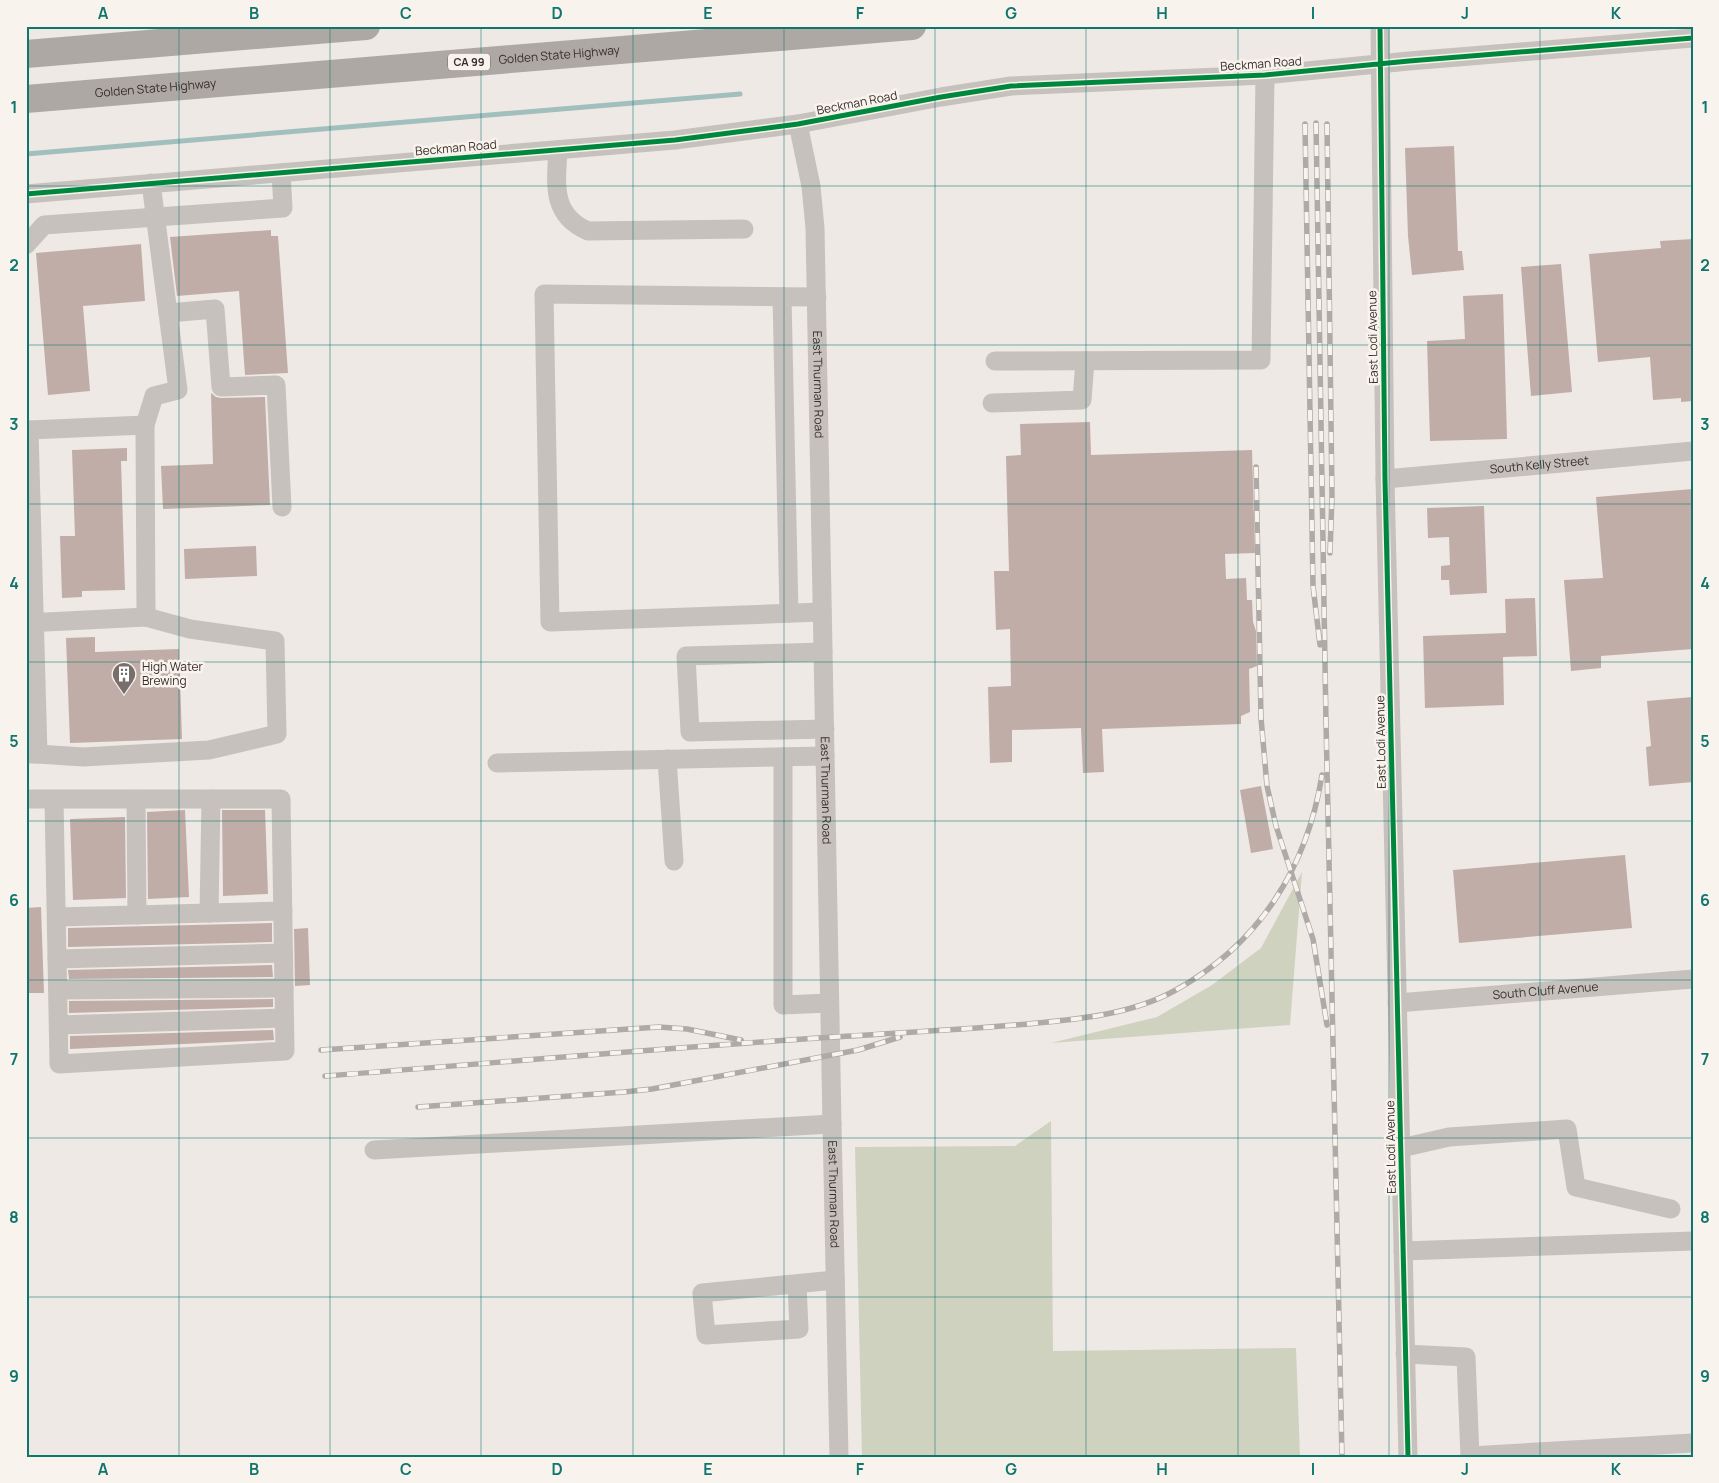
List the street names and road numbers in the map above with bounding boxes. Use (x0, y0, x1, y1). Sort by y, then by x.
street label: Golden State Highway (498, 41, 621, 68)
street label: Beckman Road (1220, 52, 1302, 75)
road number: CA 99 (448, 54, 490, 70)
street label: Golden State Highway (94, 74, 217, 101)
street label: Beckman Road (815, 86, 899, 119)
street label: Beckman Road (414, 135, 497, 160)
street label: East Lodi Avenue (1363, 290, 1382, 384)
street label: East Thurman Road (809, 330, 828, 438)
street label: South Kelly Street (1489, 451, 1590, 477)
street label: East Lodi Avenue (1371, 695, 1390, 789)
street label: East Thurman Road (817, 736, 836, 844)
street label: South Cluff Avenue (1492, 978, 1599, 1003)
street label: East Lodi Avenue (1381, 1100, 1400, 1194)
street label: East Thurman Road (824, 1140, 844, 1248)

